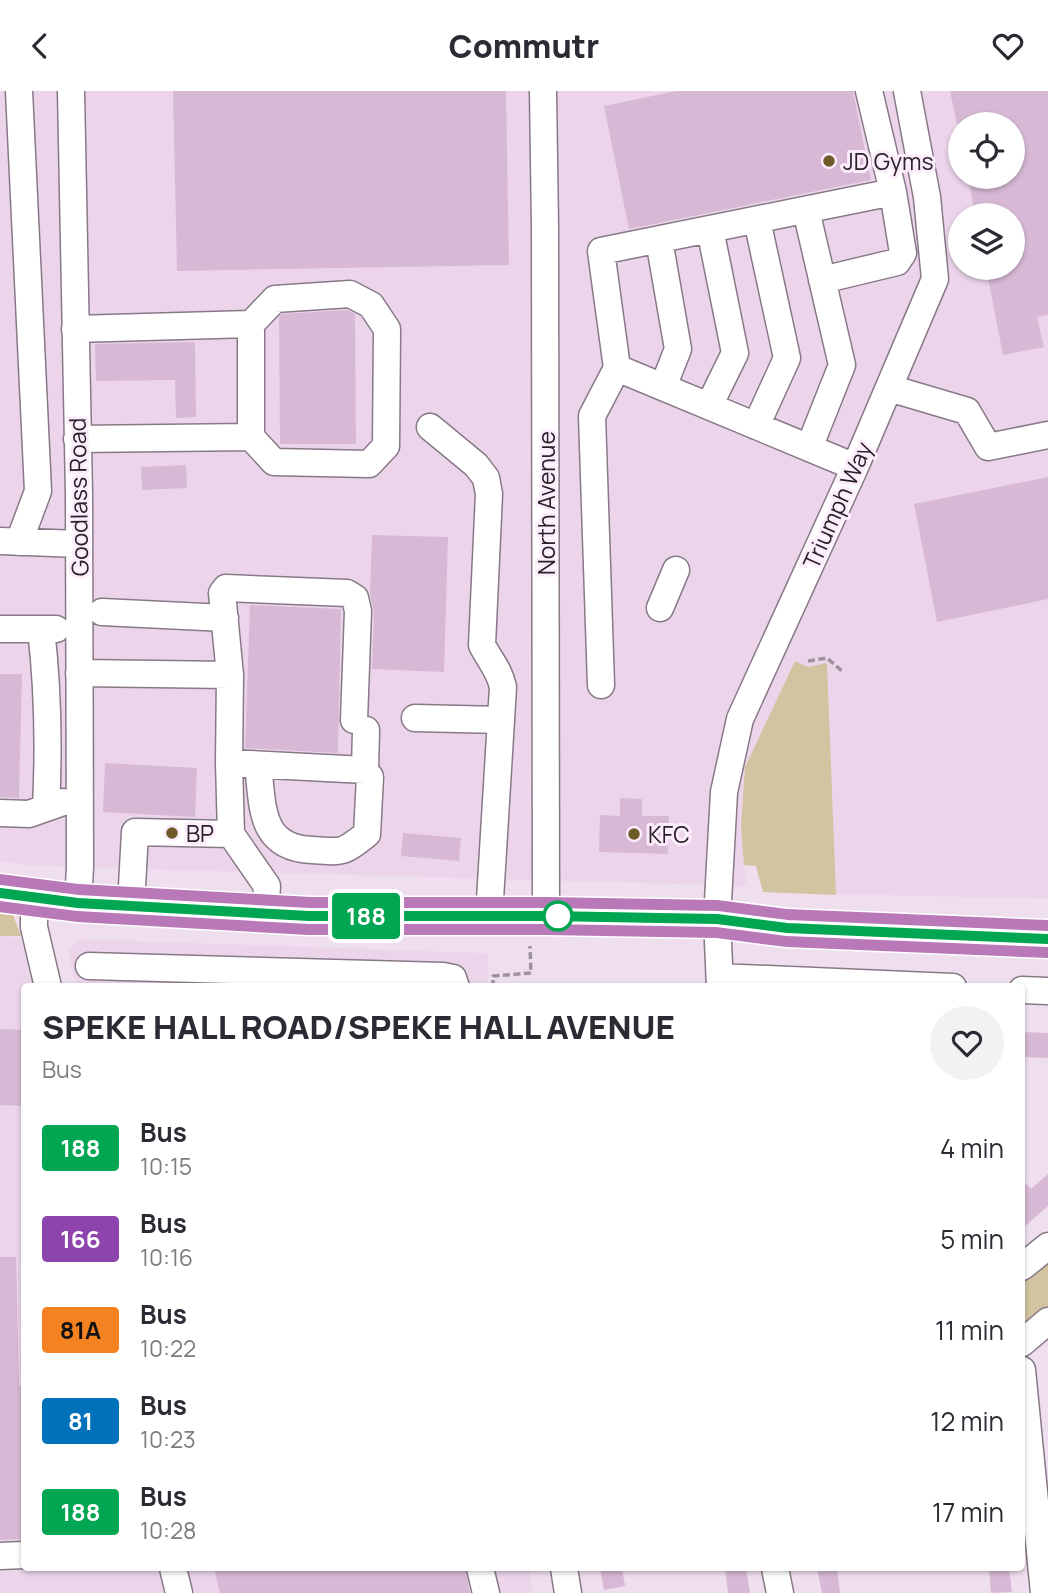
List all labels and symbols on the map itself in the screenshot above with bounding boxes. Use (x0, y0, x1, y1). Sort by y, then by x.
place label: JD Gyms (843, 145, 934, 177)
marker: JD Gyms (821, 153, 837, 169)
street label: Goodlass Road (61, 417, 95, 577)
street label: North Avenue (530, 431, 562, 575)
street label: Triumph Way (795, 436, 879, 574)
place label: BP (186, 817, 214, 849)
place label: KFC (648, 818, 690, 850)
marker: BP (164, 825, 180, 841)
marker: KFC (626, 826, 642, 842)
line badge: 188 (326, 893, 406, 939)
unlabelled marker (543, 901, 573, 931)

